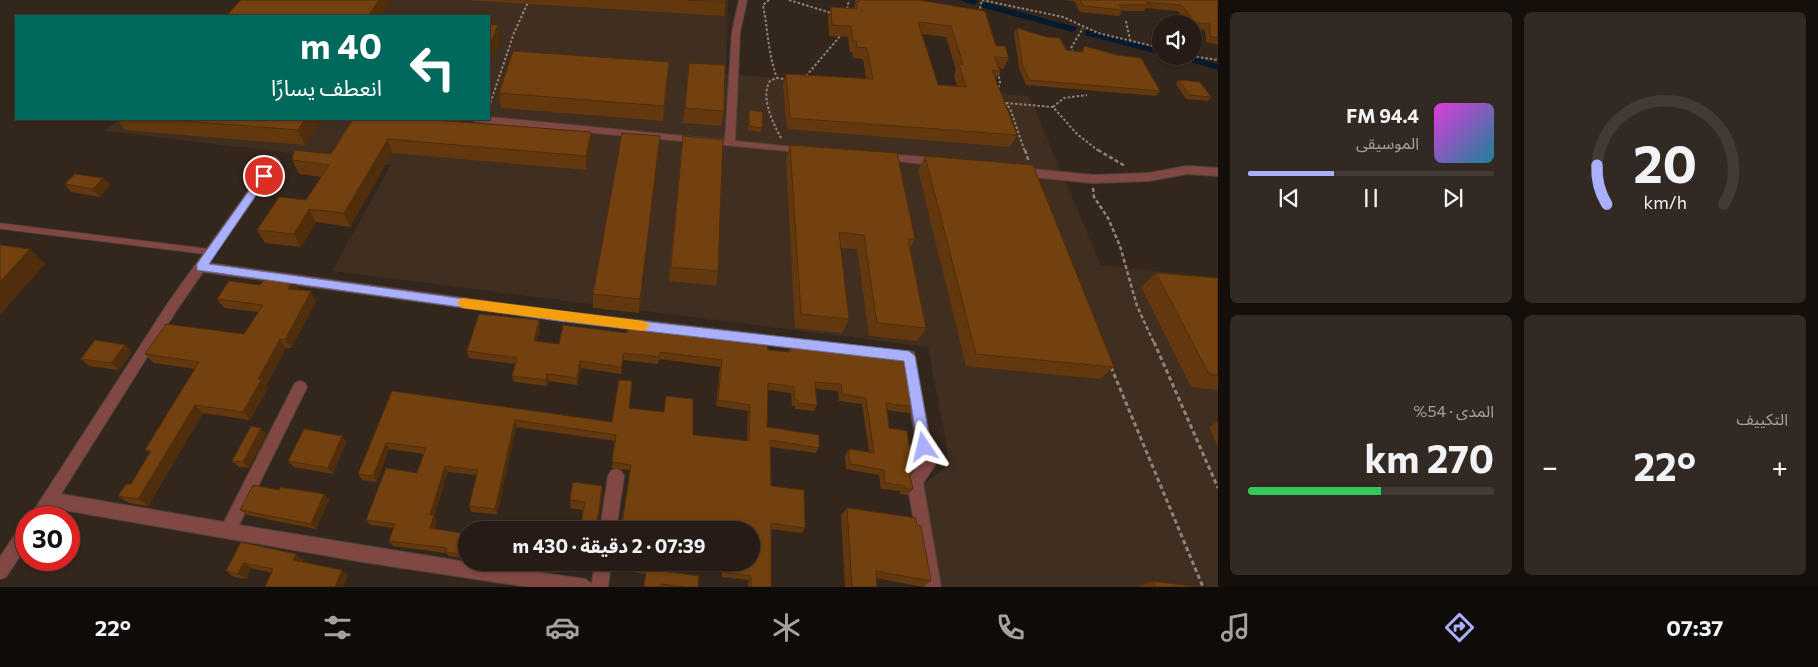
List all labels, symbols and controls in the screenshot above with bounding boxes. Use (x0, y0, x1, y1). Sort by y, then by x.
map controls (1152, 15, 1202, 65)
button: sound (1152, 15, 1202, 65)
text: 40 m (300, 23, 382, 66)
icon: left (400, 35, 465, 100)
text: انعطف يسارًا (271, 74, 382, 101)
text: 94.4 FM (1346, 104, 1419, 127)
text: 20 (1633, 130, 1697, 194)
text: الموسيقى (1356, 133, 1419, 152)
pin (243, 155, 285, 197)
icon: arrive (250, 162, 278, 190)
icon: previous (1275, 184, 1303, 212)
icon: pause (1357, 184, 1385, 212)
icon: next (1439, 184, 1467, 212)
text: km/h (1643, 191, 1687, 213)
text: المدى · 54% (1413, 401, 1494, 420)
text: التكييف (1736, 409, 1788, 428)
position arrow (897, 420, 949, 472)
text: 270 km (1364, 434, 1494, 481)
text: 22° (1633, 442, 1696, 489)
text: − (1542, 449, 1558, 483)
text: + (1772, 449, 1788, 483)
speed limit sign: 30 (15, 506, 80, 571)
text: 07:39 · 2 دقيقة · 430 m (512, 534, 706, 557)
icon: filters (320, 610, 355, 645)
icon: car (545, 610, 580, 645)
icon: climate (769, 610, 804, 645)
icon: phone (993, 610, 1028, 645)
icon: music (1218, 610, 1253, 645)
icon: directions (1442, 610, 1477, 645)
text: 22° (95, 614, 131, 641)
text: 07:37 (1666, 614, 1723, 641)

